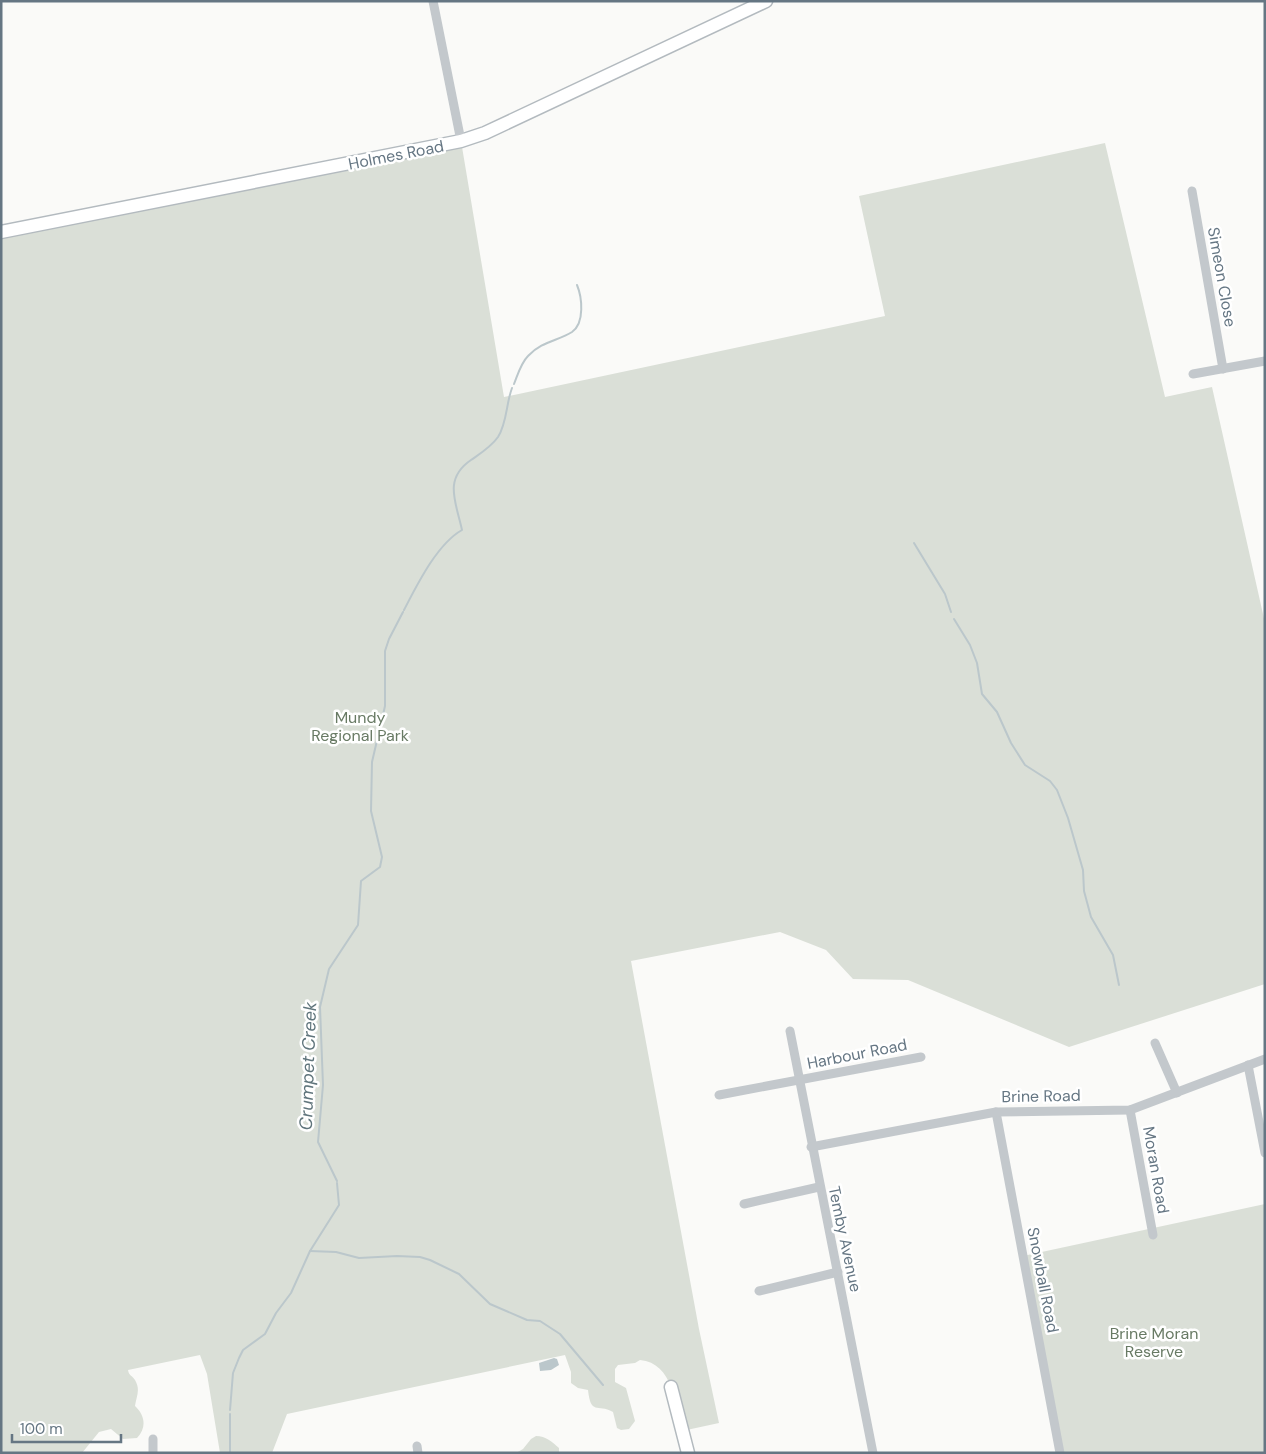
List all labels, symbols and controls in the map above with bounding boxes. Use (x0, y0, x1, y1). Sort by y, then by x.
street label: Holmes Road (346, 135, 446, 175)
street label: Simeon Close (1203, 225, 1241, 329)
park label: Mundy Regional Park (311, 707, 409, 746)
water label: Crumpet Creek (294, 1001, 322, 1131)
street label: Harbour Road (805, 1034, 909, 1074)
street label: Brine Road (1001, 1085, 1081, 1107)
street label: Moran Road (1138, 1125, 1174, 1215)
street label: Temby Avenue (824, 1184, 866, 1294)
street label: Snowball Road (1022, 1225, 1064, 1335)
park label: Brine Moran Reserve (1110, 1323, 1198, 1362)
scale bar (12, 1412, 121, 1444)
text: 100 m (20, 1419, 63, 1439)

